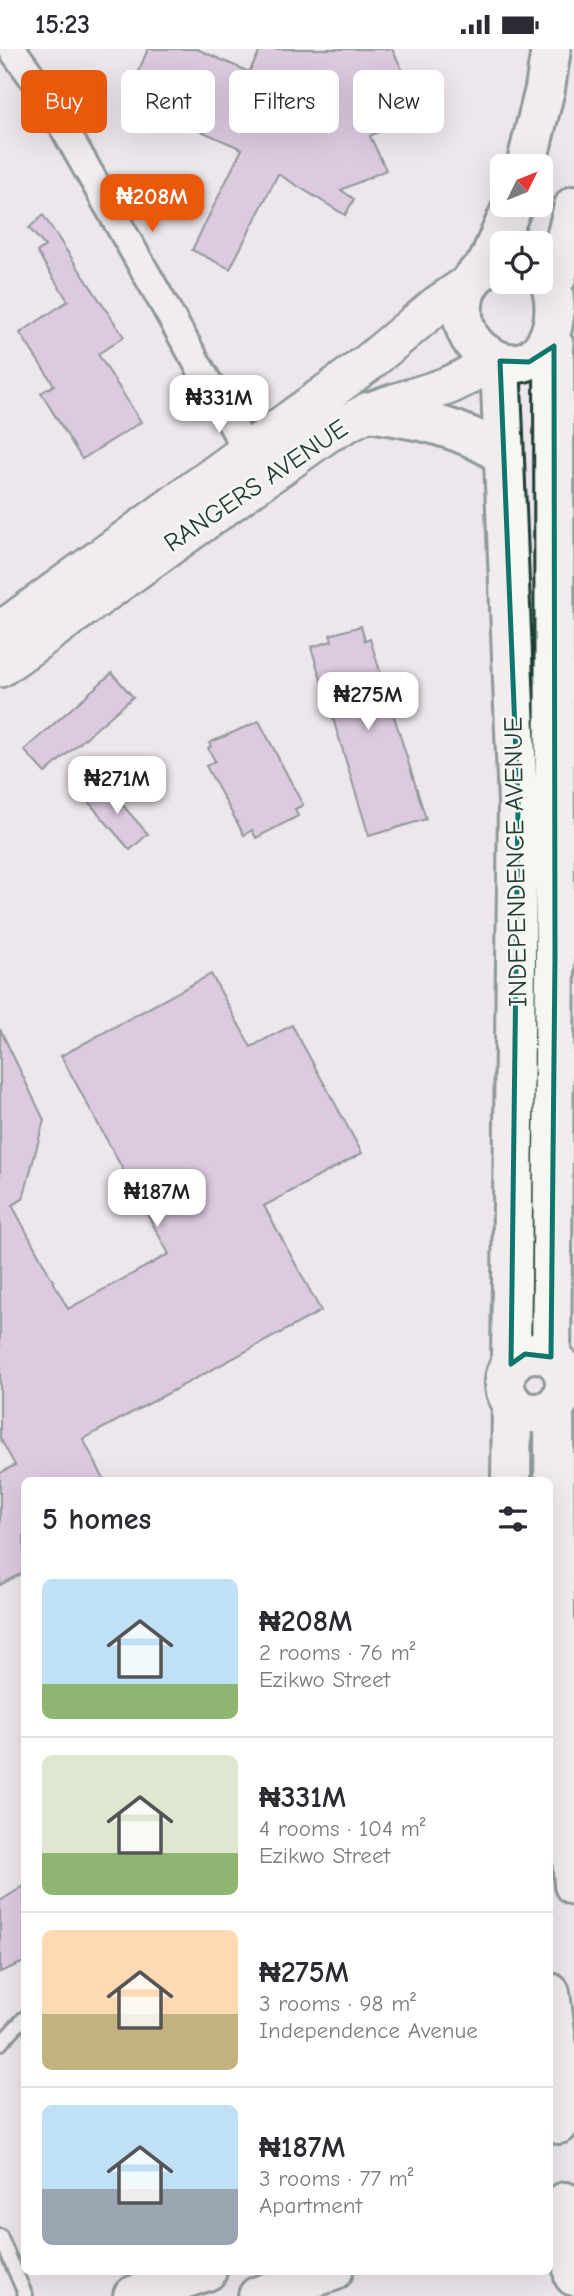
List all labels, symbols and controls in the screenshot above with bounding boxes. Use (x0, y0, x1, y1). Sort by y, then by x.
text: 15:23 (35, 10, 90, 40)
chip: Buy (21, 70, 107, 133)
chip: Rent (121, 70, 215, 133)
chip: Filters (229, 70, 339, 133)
chip: New (353, 70, 444, 133)
north arrow (490, 154, 553, 217)
map controls (490, 154, 553, 294)
pin: ₦208M (103, 174, 201, 234)
text: ₦208M (116, 183, 188, 210)
button: locate (490, 231, 553, 294)
pin: ₦331M (170, 375, 268, 435)
text: ₦331M (186, 384, 252, 411)
street label: RANGERS AVENUE (159, 413, 353, 559)
pin: ₦275M (319, 673, 417, 732)
text: ₦275M (334, 681, 402, 708)
street label: INDEPENDENCE AVENUE (498, 717, 534, 1007)
pin: ₦271M (68, 757, 166, 816)
text: ₦271M (84, 765, 150, 792)
pin: ₦187M (108, 1169, 206, 1229)
text: ₦187M (124, 1178, 190, 1205)
icon: filters (494, 1500, 532, 1538)
text: 5 homes (42, 1502, 151, 1537)
text: ₦208M (259, 1604, 352, 1639)
icon: home (98, 1607, 182, 1691)
text: 2 rooms · 76 m² (259, 1639, 415, 1666)
text: Ezikwo Street (259, 1666, 390, 1693)
text: ₦331M (259, 1780, 346, 1815)
icon: home (98, 1783, 182, 1867)
text: 4 rooms · 104 m² (259, 1815, 426, 1842)
text: Ezikwo Street (259, 1842, 390, 1869)
text: ₦275M (259, 1955, 349, 1990)
icon: home (98, 1958, 182, 2042)
text: 3 rooms · 98 m² (259, 1990, 416, 2017)
text: Independence Avenue (259, 2017, 478, 2044)
text: ₦187M (259, 2130, 346, 2165)
icon: home (98, 2133, 182, 2217)
text: 3 rooms · 77 m² (259, 2165, 414, 2192)
text: Apartment (259, 2192, 362, 2219)

